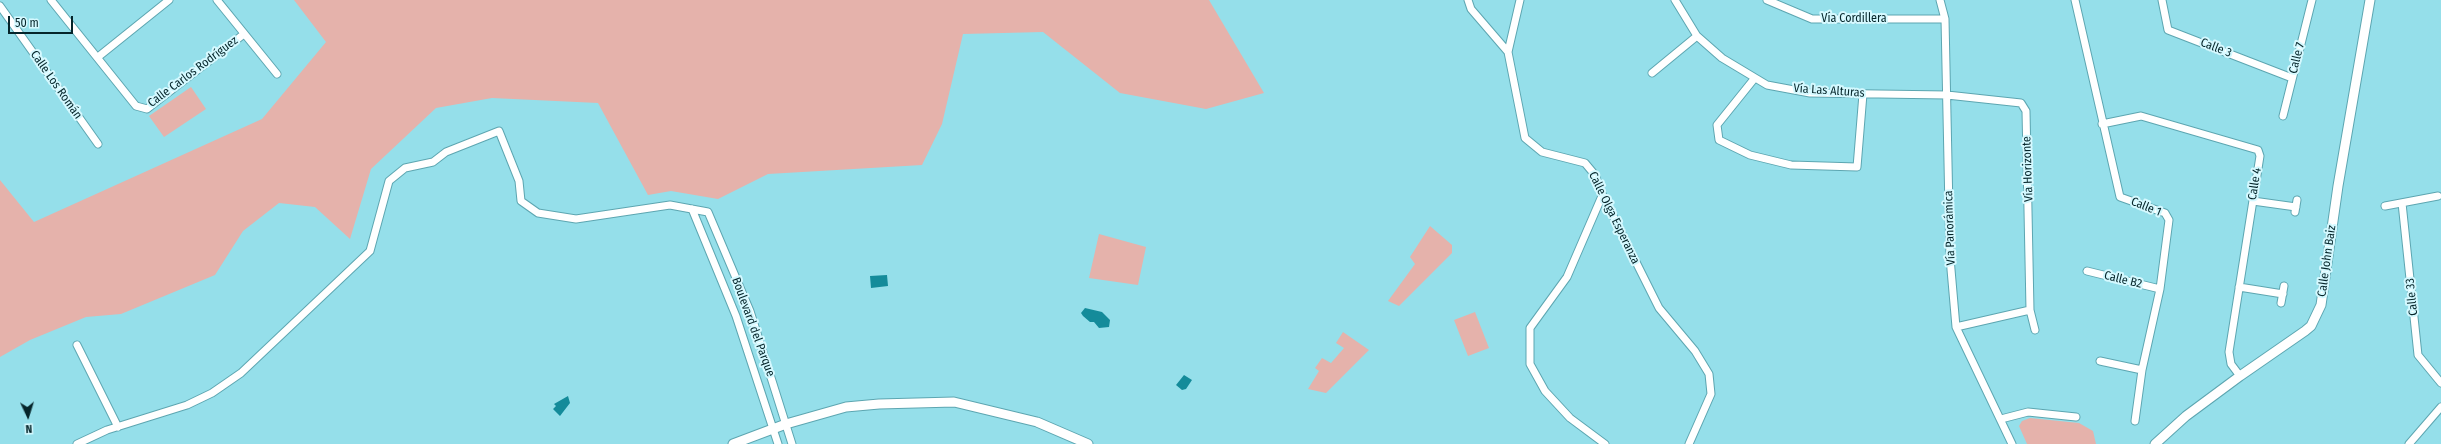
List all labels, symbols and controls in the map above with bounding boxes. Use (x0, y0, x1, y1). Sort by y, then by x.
scale bar (10, 8, 75, 34)
street label: Vía Cordillera (1821, 12, 1887, 26)
text: 50 m (15, 16, 39, 30)
street label: Calle Carlos Rodríguez (145, 33, 241, 111)
street label: Calle 3 (2198, 36, 2234, 60)
street label: Calle 7 (2286, 41, 2308, 75)
street label: Calle Los Román (27, 48, 85, 122)
street label: Vía Las Alturas (1793, 81, 1865, 101)
street label: Vía Horizonte (2020, 136, 2036, 202)
street label: Calle 4 (2245, 167, 2265, 201)
street label: Calle Olga Esperanza (1585, 169, 1643, 267)
street label: Vía Panorámica (1941, 190, 1959, 266)
street label: Calle 1 (2129, 194, 2163, 220)
street label: Calle John Baiz (2315, 224, 2339, 298)
street label: Calle B2 (2103, 268, 2143, 292)
street label: Boulevard del Parque (728, 275, 778, 379)
street label: Calle 33 (2403, 278, 2421, 316)
north arrow (8, 396, 48, 436)
text: N (25, 422, 33, 435)

